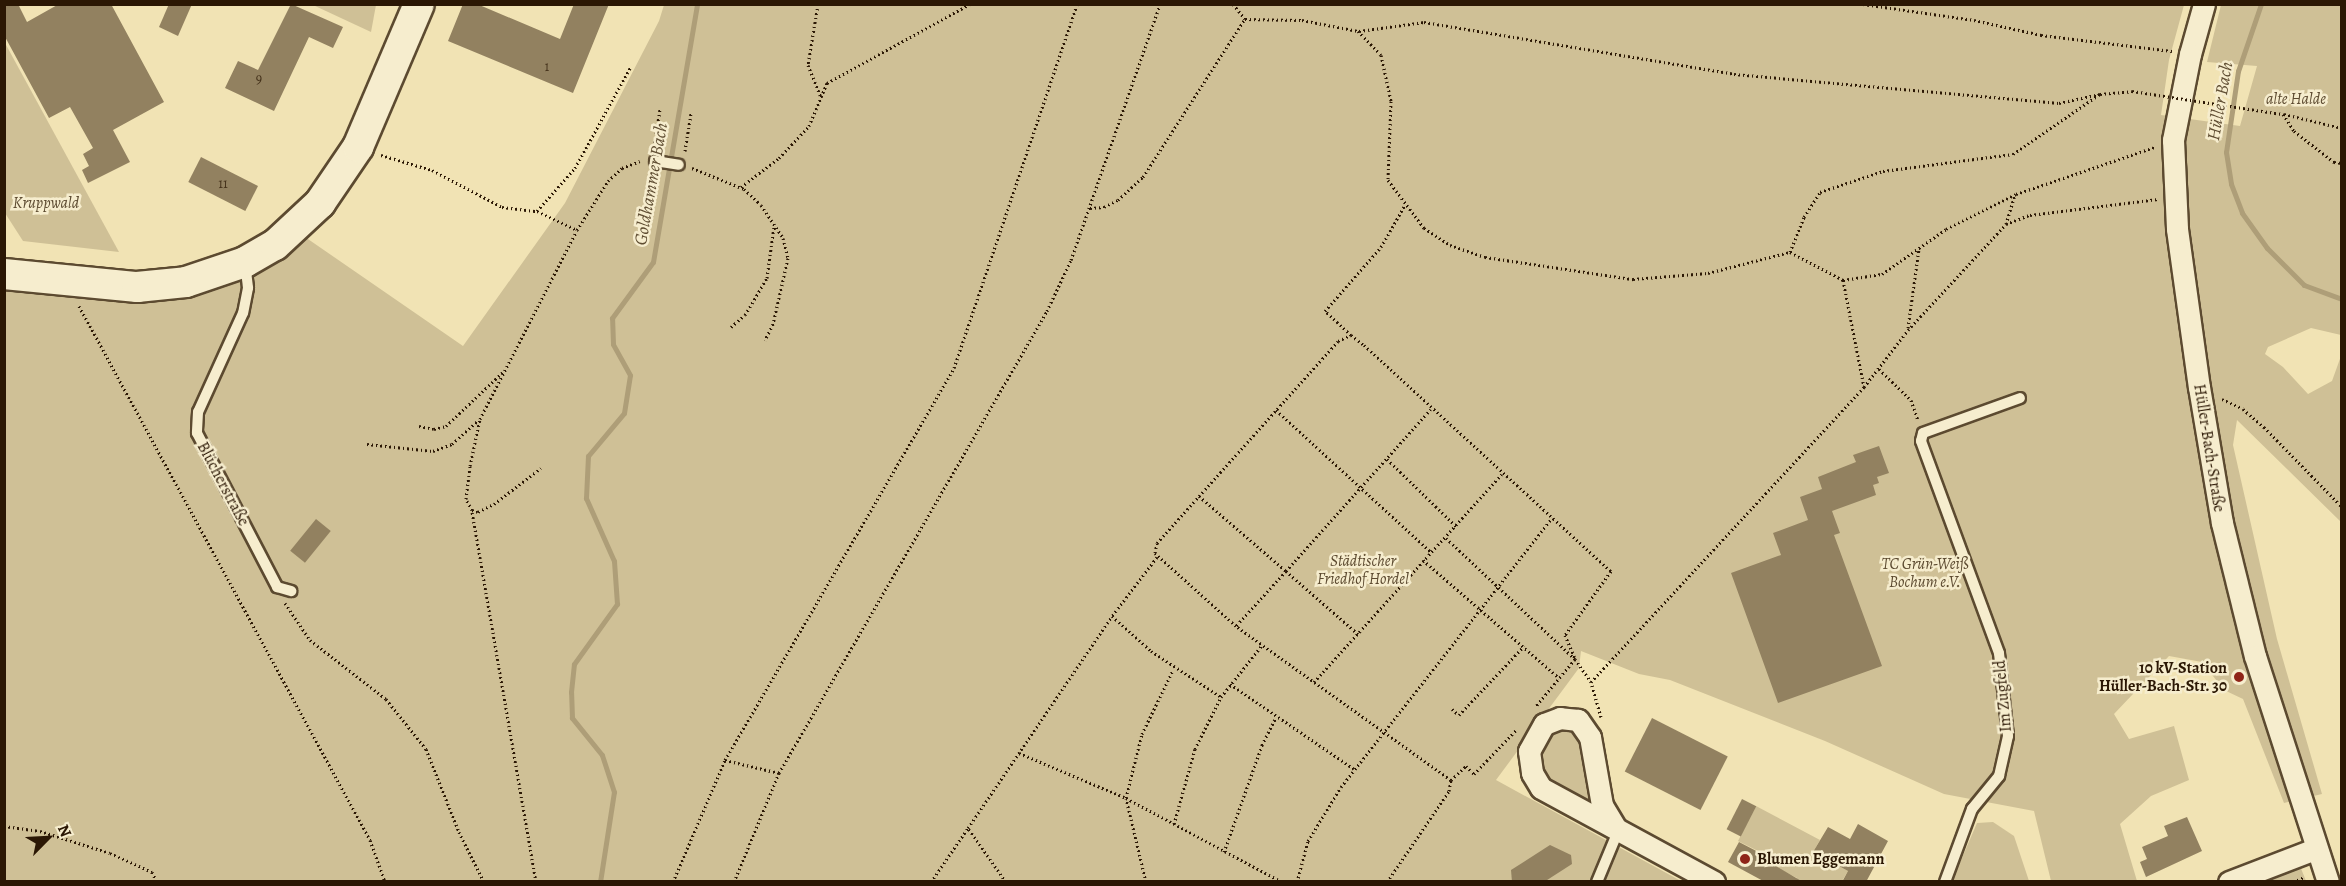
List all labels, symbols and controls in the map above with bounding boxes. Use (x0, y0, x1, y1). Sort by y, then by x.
house number: 1 (545, 59, 549, 75)
water label: Hüller Bach (2202, 60, 2238, 142)
house number: 9 (256, 71, 262, 87)
park label: alte Halde (2266, 89, 2326, 109)
water label: Goldhammer Bach (630, 121, 672, 247)
house number: 11 (218, 176, 228, 192)
park label: Kruppwald (13, 193, 79, 213)
street label: Hüller-Bach-Straße (2189, 383, 2229, 513)
street label: Blücherstraße (193, 439, 253, 529)
park label: Städtischer Friedhof Hordel (1317, 551, 1409, 589)
park label: TC Grün-Weiß Bochum e.V. (1881, 554, 1969, 592)
place label: 10 kV-Station Hüller-Bach-Str. 30 (2099, 658, 2227, 696)
street label: Im Zugfeld (1990, 659, 2016, 733)
marker: 10 kV-Station Hüller-Bach-Str. 30 (2232, 670, 2246, 684)
north arrow (18, 808, 78, 868)
text: N (52, 821, 77, 840)
place label: Blumen Eggemann (1757, 849, 1884, 869)
marker: Blumen Eggemann (1738, 852, 1752, 866)

